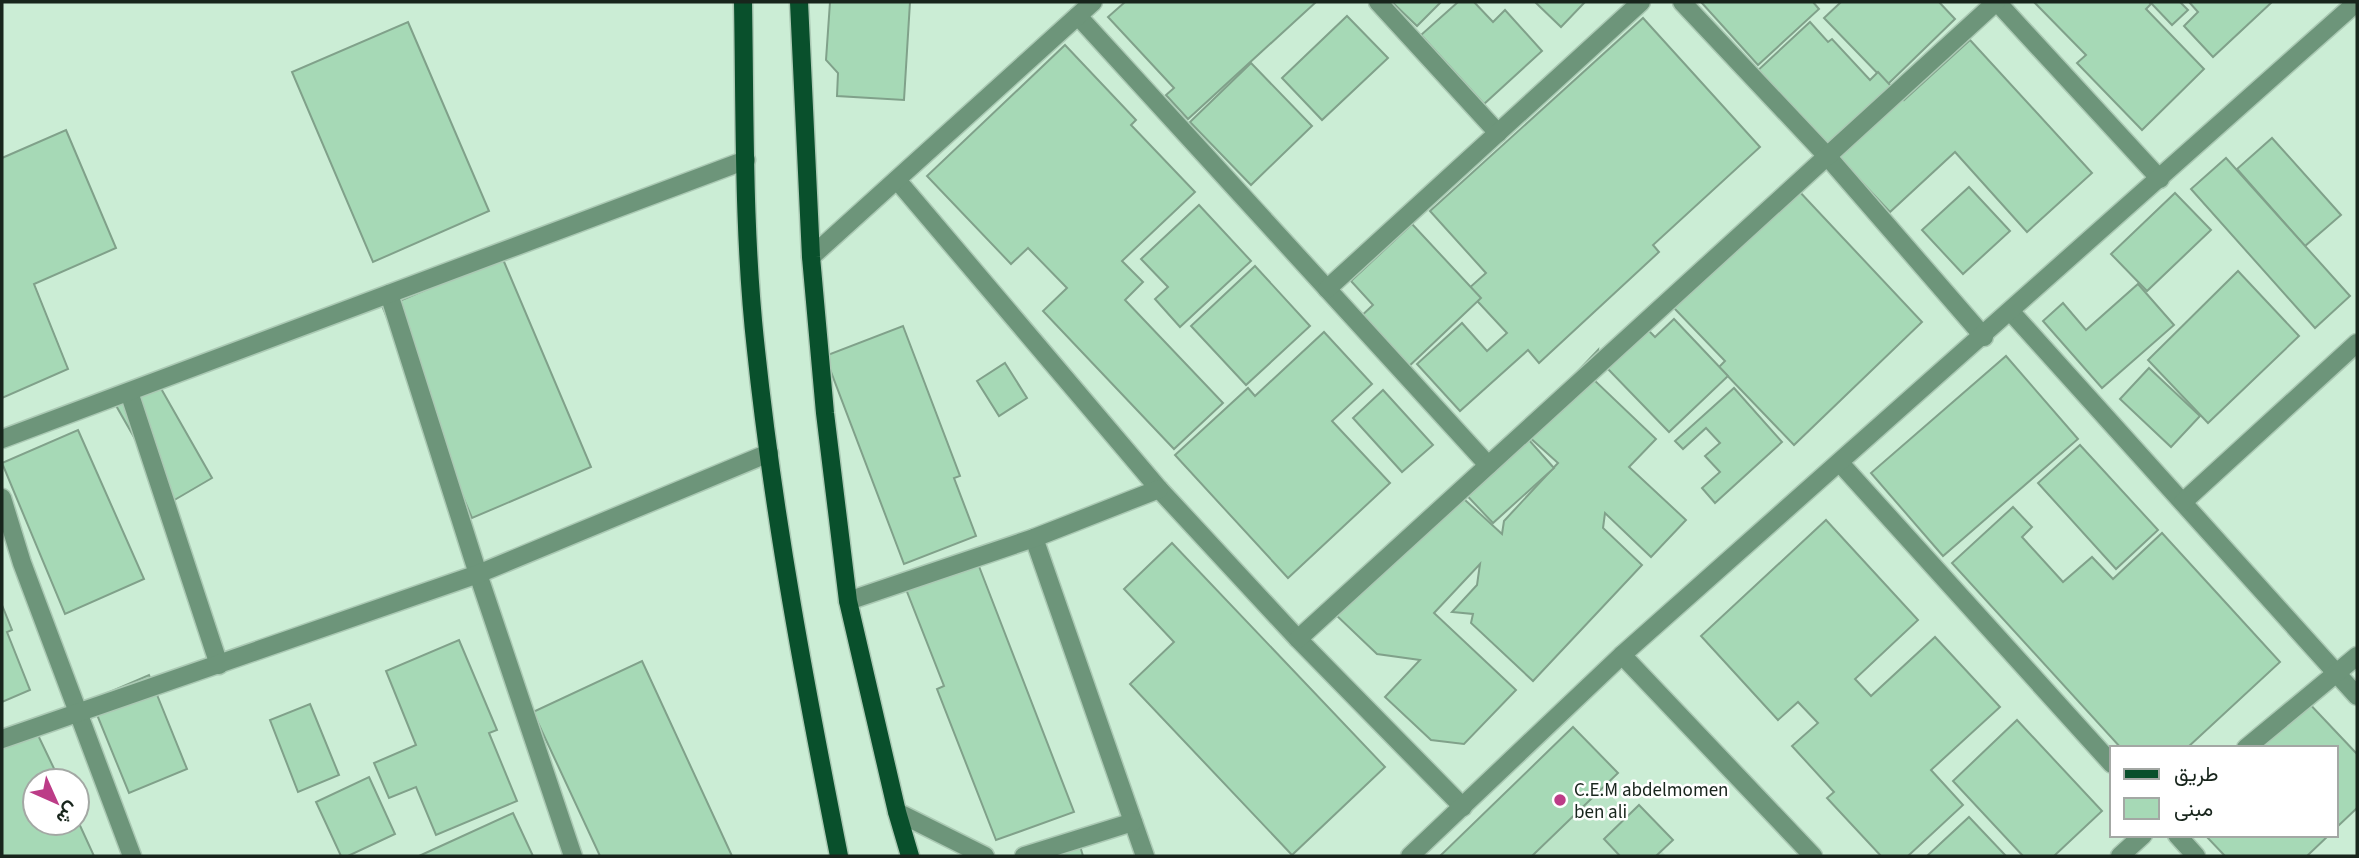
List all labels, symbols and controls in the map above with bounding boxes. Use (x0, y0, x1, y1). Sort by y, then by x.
legend (2110, 746, 2338, 837)
text: طريق (2174, 759, 2219, 789)
north arrow (21, 767, 91, 837)
place label: C.E.M abdelmomen ben ali (1574, 777, 1728, 826)
marker: C.E.M abdelmomen ben ali (1552, 792, 1568, 808)
text: مبنى (2174, 794, 2213, 824)
text: ش (49, 795, 85, 831)

